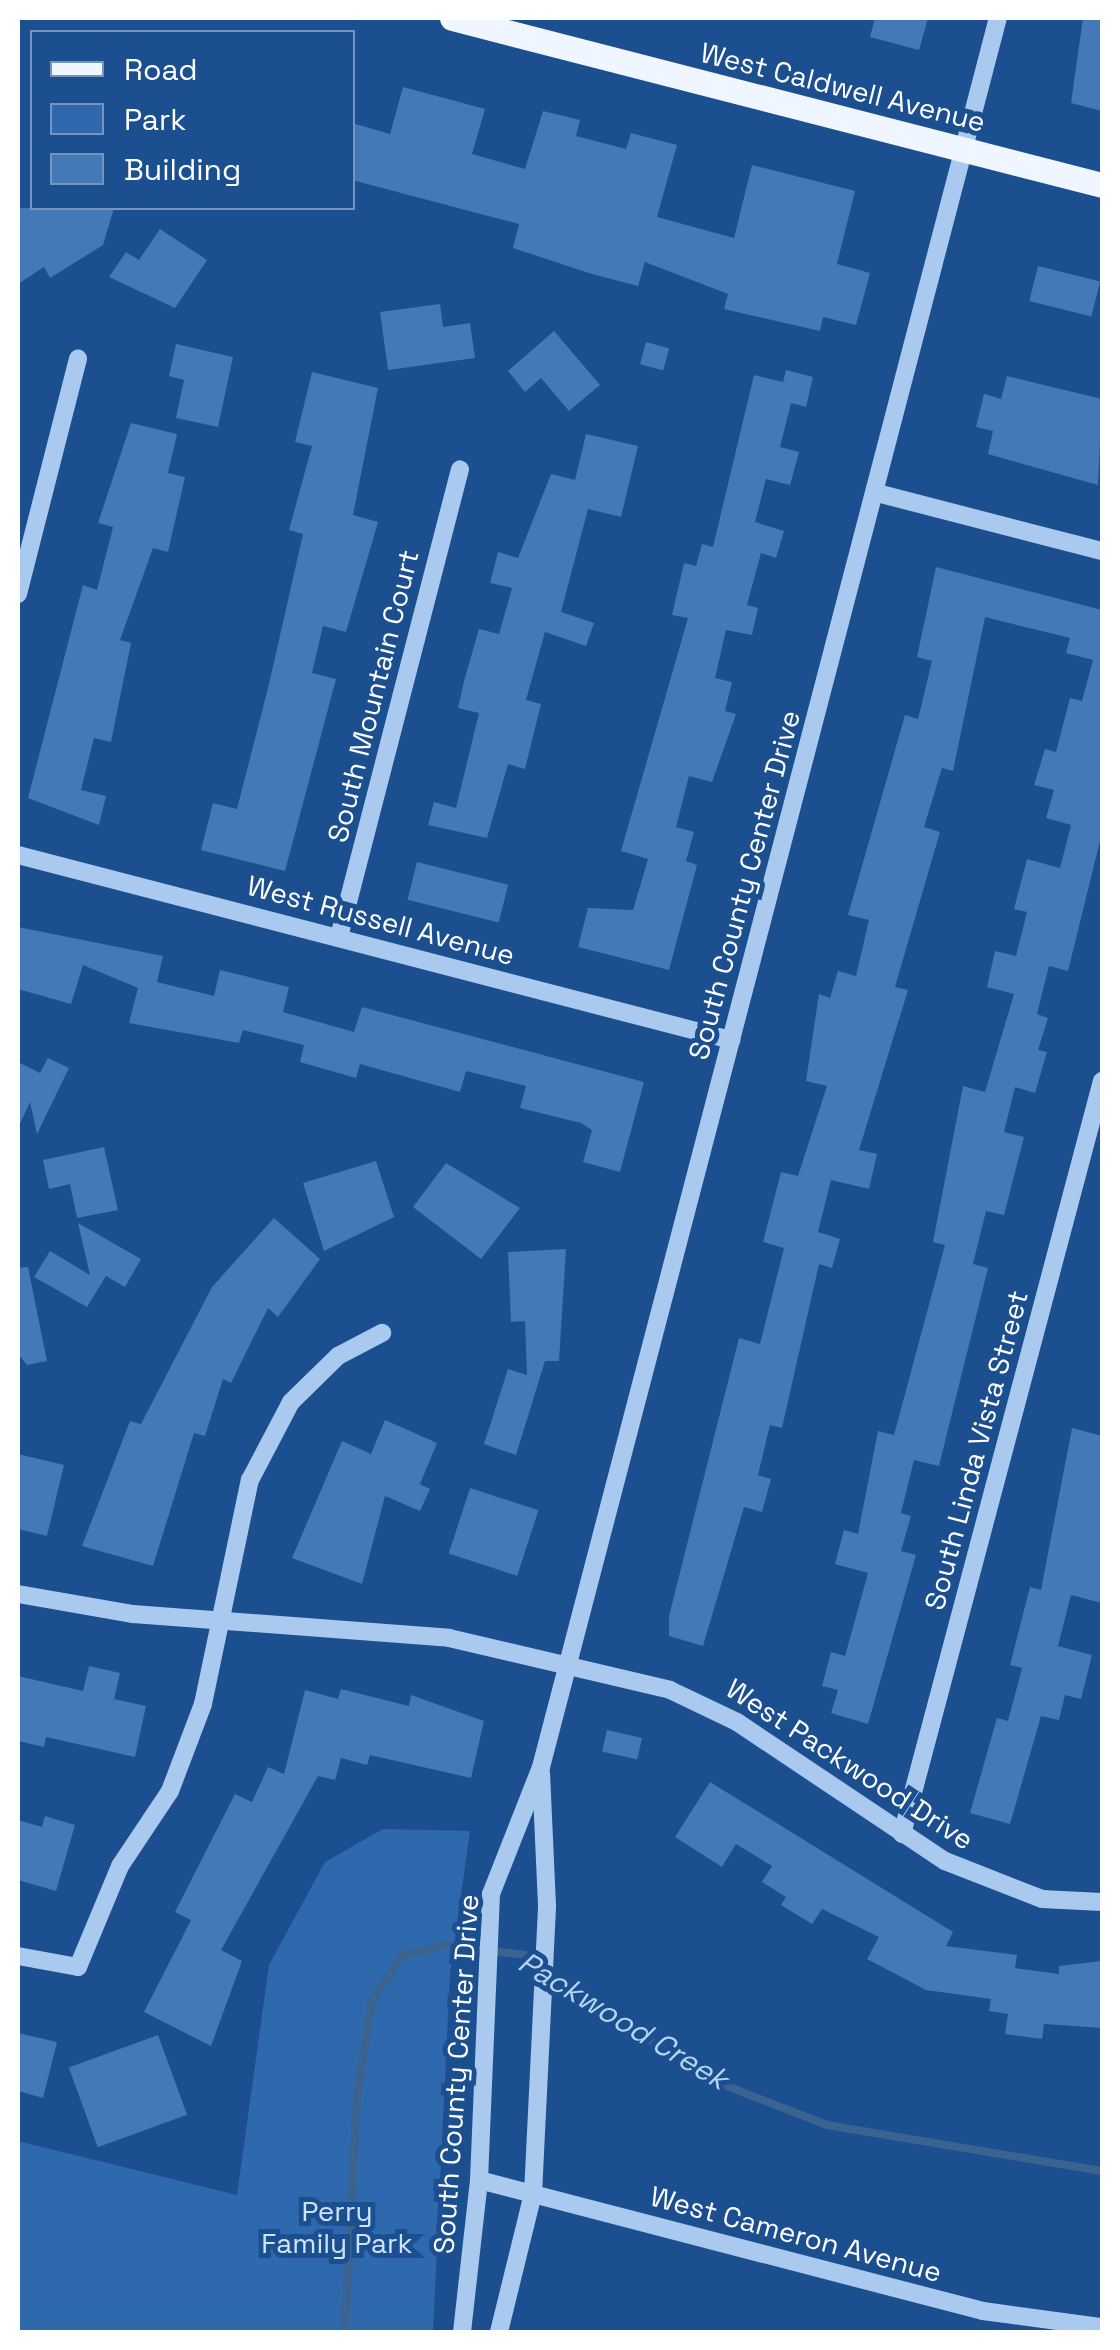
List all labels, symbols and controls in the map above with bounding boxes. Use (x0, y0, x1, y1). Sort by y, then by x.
legend (30, 30, 355, 210)
street label: West Caldwell Avenue (697, 35, 989, 139)
text: Road (124, 50, 198, 89)
text: Park (124, 100, 186, 139)
text: Building (124, 150, 241, 189)
street label: South Mountain Court (320, 546, 426, 846)
street label: South County Center Drive (681, 707, 807, 1063)
street label: West Russell Avenue (243, 868, 519, 972)
street label: South Linda Vista Street (917, 1286, 1035, 1614)
street label: West Packwood Drive (720, 1671, 980, 1857)
street label: South County Center Drive (427, 1893, 485, 2255)
water label: Packwood Creek (512, 1944, 734, 2098)
street label: West Cameron Avenue (647, 2179, 945, 2289)
park label: Perry Family Park (261, 2194, 413, 2260)

